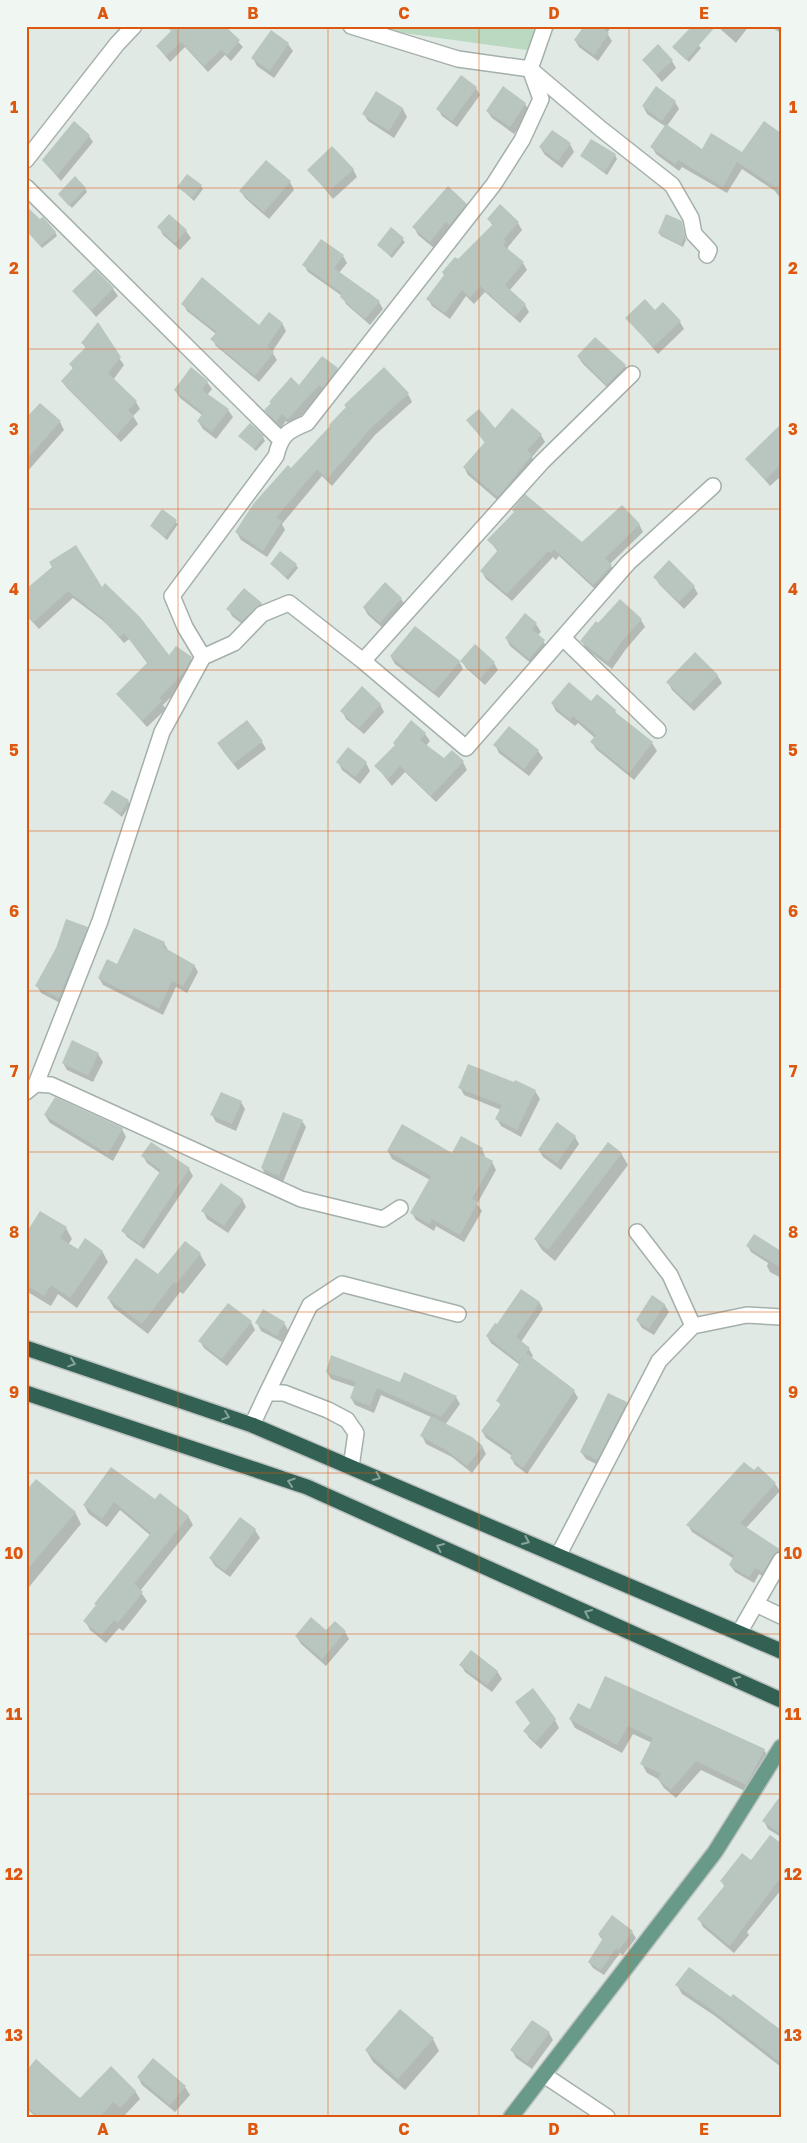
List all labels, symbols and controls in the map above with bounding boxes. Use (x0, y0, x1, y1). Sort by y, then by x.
text: A (97, 3, 109, 23)
text: B (247, 3, 259, 23)
text: C (398, 3, 410, 23)
text: D (548, 3, 560, 23)
text: E (699, 3, 709, 23)
text: 1 (10, 97, 18, 117)
text: 1 (789, 97, 797, 117)
text: 2 (9, 258, 19, 278)
text: 2 (788, 258, 798, 278)
text: 3 (9, 419, 19, 439)
text: 3 (788, 419, 798, 439)
text: 4 (9, 579, 19, 599)
text: 4 (788, 579, 798, 599)
text: 5 (9, 740, 19, 760)
text: 5 (788, 740, 798, 760)
text: 6 (9, 901, 19, 921)
text: 6 (788, 901, 798, 921)
text: 7 (10, 1061, 19, 1081)
text: 7 (789, 1061, 798, 1081)
text: 8 (9, 1222, 19, 1242)
text: 8 (788, 1222, 798, 1242)
one-way arrow (68, 1358, 76, 1368)
text: 9 (9, 1382, 19, 1402)
text: 9 (788, 1382, 798, 1402)
one-way arrow (221, 1410, 230, 1420)
one-way arrow (372, 1472, 380, 1482)
one-way arrow (287, 1477, 296, 1487)
one-way arrow (521, 1534, 530, 1545)
one-way arrow (436, 1542, 445, 1553)
text: 10 (5, 1543, 23, 1563)
text: 10 (784, 1543, 802, 1563)
one-way arrow (584, 1609, 593, 1620)
one-way arrow (732, 1676, 741, 1686)
text: 11 (6, 1704, 22, 1724)
text: 11 (785, 1704, 801, 1724)
text: 12 (5, 1864, 23, 1884)
text: 12 (784, 1864, 802, 1884)
text: 13 (5, 2025, 23, 2045)
text: 13 (784, 2025, 802, 2045)
text: A (97, 2119, 109, 2139)
text: B (247, 2119, 259, 2139)
text: C (398, 2119, 410, 2139)
text: D (548, 2119, 560, 2139)
text: E (699, 2119, 709, 2139)

